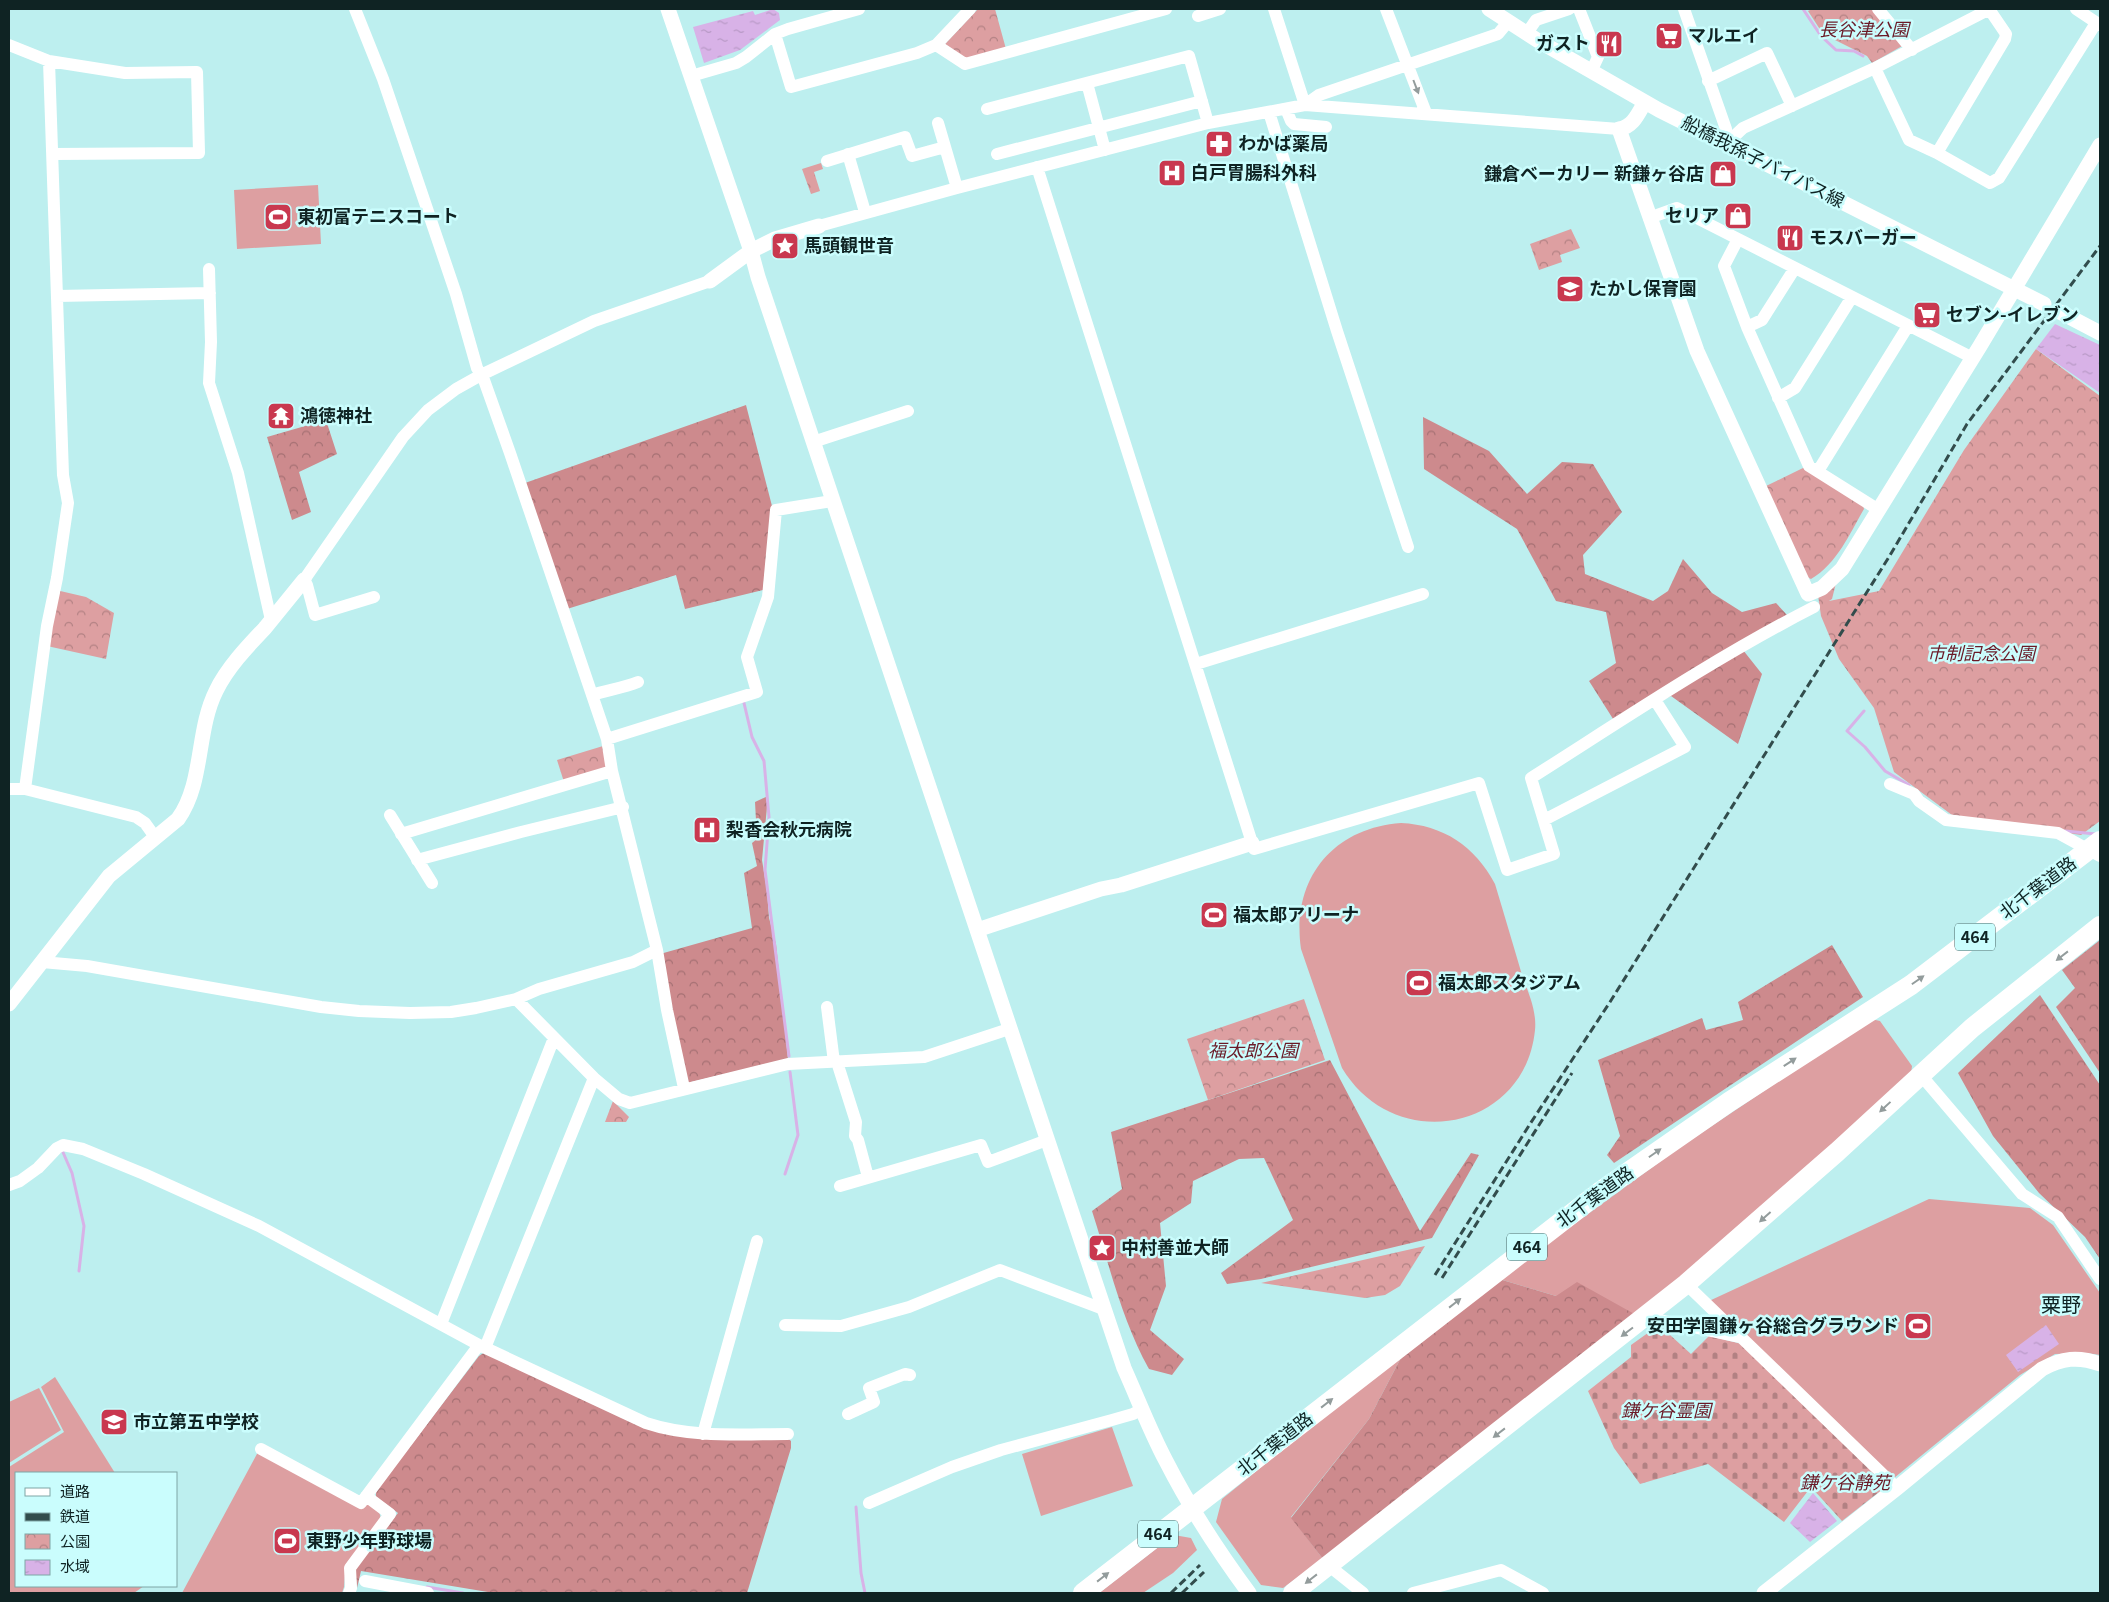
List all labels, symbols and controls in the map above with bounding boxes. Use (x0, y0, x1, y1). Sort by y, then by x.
park label: 長谷津公園 (1819, 15, 1912, 41)
supermarket icon: マルエイ (1654, 21, 1684, 51)
place label: マルエイ (1688, 21, 1760, 47)
place label: ガスト (1536, 29, 1590, 55)
restaurant icon: ガスト (1594, 29, 1624, 59)
one-way arrow (1412, 80, 1420, 95)
street label: 船橋我孫子バイパス線 (1678, 108, 1850, 213)
pharmacy icon: わかば薬局 (1204, 129, 1234, 159)
place label: わかば薬局 (1238, 129, 1328, 155)
hospital icon: 白戸胃腸科外科 (1157, 158, 1187, 188)
place label: 白戸胃腸科外科 (1191, 158, 1317, 184)
place label: 鎌倉ベーカリー 新鎌ヶ谷店 (1484, 159, 1704, 185)
shop icon: 鎌倉ベーカリー 新鎌ヶ谷店 (1708, 159, 1738, 189)
place label: セリア (1665, 201, 1719, 227)
shop icon: セリア (1723, 201, 1753, 231)
sports icon: 東初富テニスコート (263, 202, 293, 232)
place label: 東初富テニスコート (297, 202, 459, 228)
restaurant icon: モスバーガー (1775, 223, 1805, 253)
place label: モスバーガー (1809, 223, 1917, 249)
place icon: 馬頭観世音 (770, 231, 800, 261)
place label: 馬頭観世音 (804, 231, 894, 257)
school or university icon: たかし保育園 (1555, 274, 1585, 304)
place label: たかし保育園 (1589, 274, 1697, 300)
supermarket icon: セブン-イレブン (1912, 300, 1942, 330)
place label: セブン-イレブン (1946, 300, 2079, 326)
temple icon: 鴻徳神社 (266, 401, 296, 431)
place label: 鴻徳神社 (300, 401, 372, 427)
park label: 市制記念公園 (1927, 639, 2038, 665)
hospital icon: 梨香会秋元病院 (692, 815, 722, 845)
place label: 梨香会秋元病院 (726, 815, 852, 841)
street label: 北千葉道路 (1993, 849, 2081, 924)
sports icon: 福太郎アリーナ (1199, 900, 1229, 930)
place label: 福太郎アリーナ (1233, 900, 1359, 926)
road number: 464 (1955, 924, 1995, 950)
one-way arrow (2056, 951, 2069, 962)
sports icon: 福太郎スタジアム (1404, 968, 1434, 998)
place label: 福太郎スタジアム (1438, 968, 1581, 994)
one-way arrow (1911, 975, 1925, 985)
park label: 福太郎公園 (1208, 1036, 1301, 1062)
one-way arrow (1783, 1058, 1797, 1067)
one-way arrow (1879, 1101, 1891, 1113)
one-way arrow (1648, 1148, 1662, 1158)
street label: 北千葉道路 (1550, 1158, 1638, 1232)
one-way arrow (1759, 1211, 1771, 1223)
place icon: 中村善並大師 (1087, 1233, 1117, 1263)
place label: 中村善並大師 (1121, 1233, 1229, 1259)
road number: 464 (1507, 1234, 1547, 1260)
district label: 粟野 (2041, 1289, 2081, 1318)
one-way arrow (1448, 1298, 1461, 1309)
place label: 安田学園鎌ヶ谷総合グラウンド (1647, 1311, 1899, 1337)
sports icon: 安田学園鎌ヶ谷総合グラウンド (1903, 1311, 1933, 1341)
one-way arrow (1621, 1327, 1634, 1338)
park label: 鎌ケ谷霊園 (1621, 1396, 1714, 1422)
one-way arrow (1320, 1398, 1333, 1409)
street label: 北千葉道路 (1230, 1404, 1317, 1480)
school or university icon: 市立第五中学校 (99, 1407, 129, 1437)
place label: 市立第五中学校 (133, 1407, 259, 1433)
one-way arrow (1493, 1427, 1506, 1438)
park label: 鎌ケ谷静苑 (1800, 1468, 1893, 1494)
legend (15, 1472, 178, 1587)
text: 道路 (60, 1480, 90, 1501)
text: 鉄道 (60, 1505, 90, 1526)
road number: 464 (1138, 1520, 1178, 1548)
sports icon: 東野少年野球場 (272, 1526, 302, 1556)
place label: 東野少年野球場 (306, 1526, 432, 1552)
text: 公園 (60, 1530, 90, 1551)
text: 水域 (60, 1555, 90, 1576)
one-way arrow (1096, 1572, 1109, 1583)
one-way arrow (1304, 1574, 1317, 1585)

